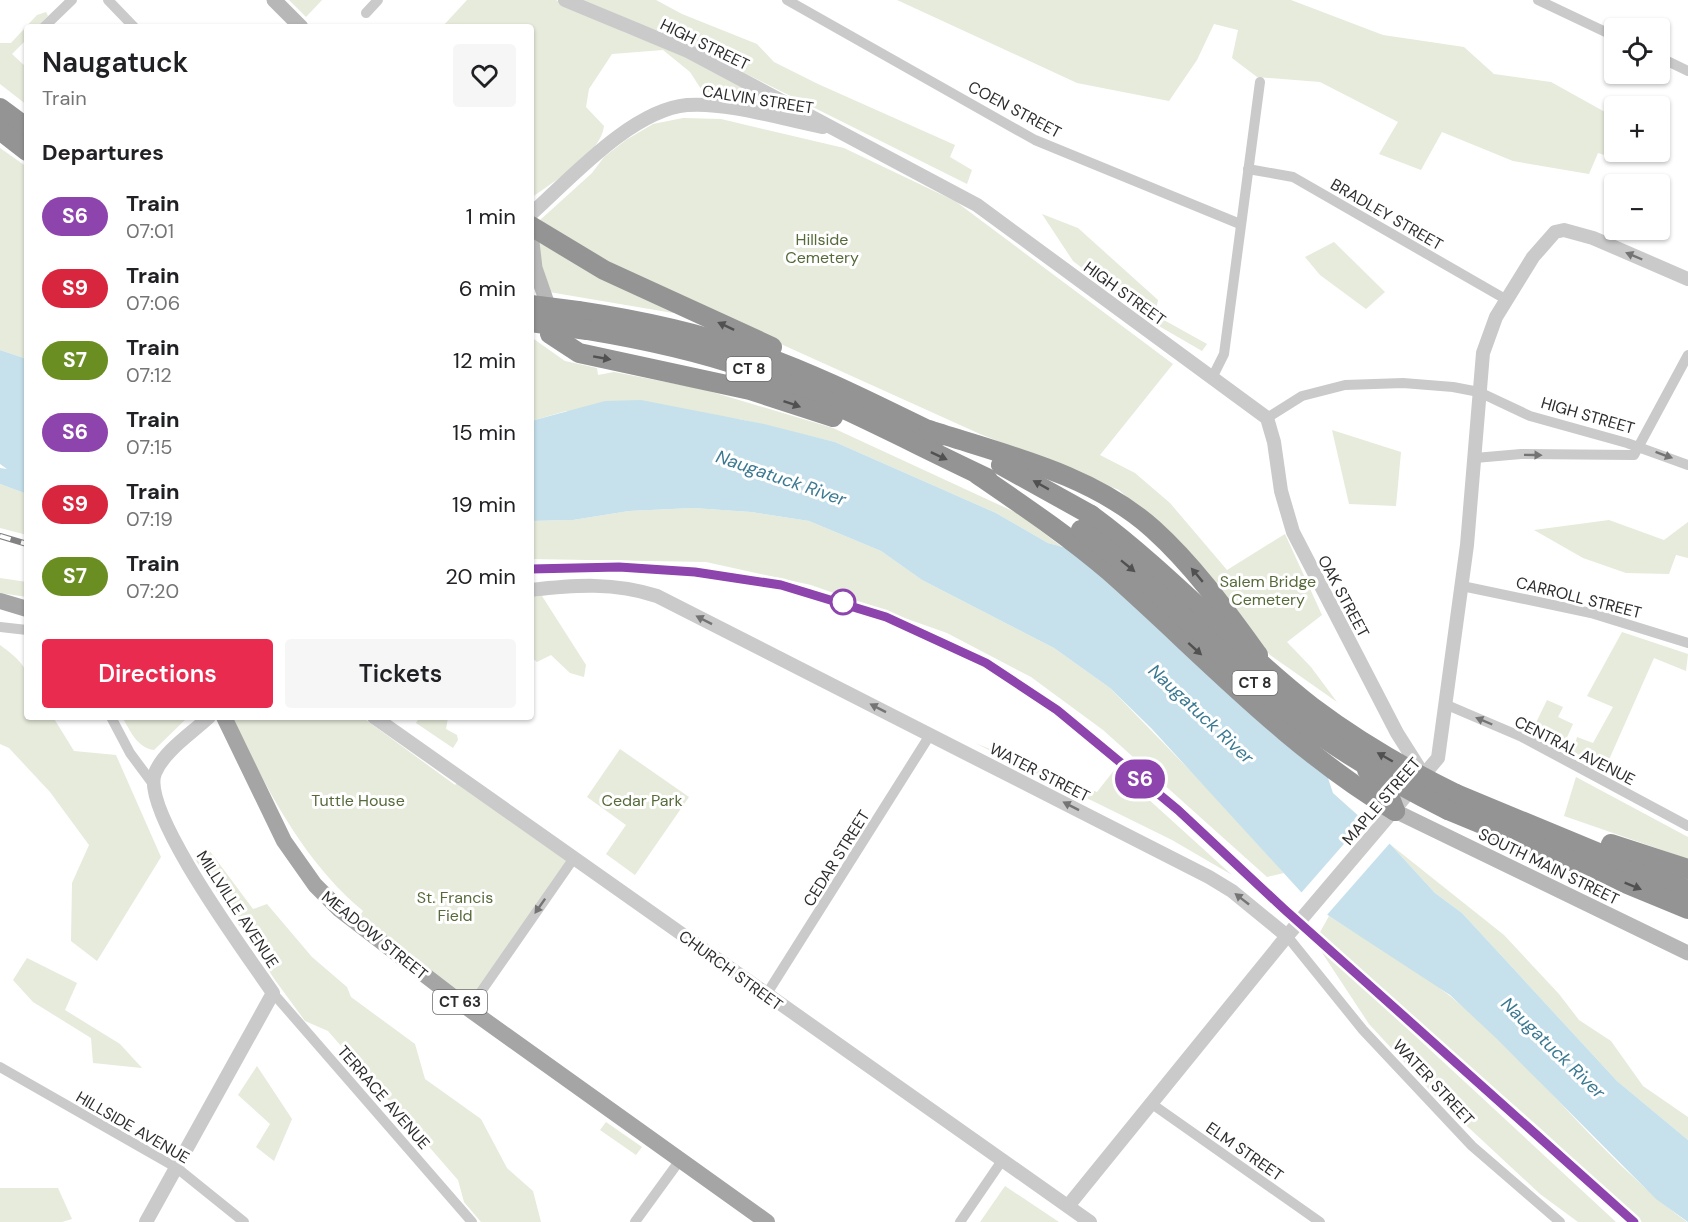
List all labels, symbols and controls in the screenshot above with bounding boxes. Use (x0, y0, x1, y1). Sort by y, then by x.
street label: HIGH STREET (657, 14, 753, 75)
map controls (1604, 18, 1670, 240)
button: locate (1604, 18, 1670, 84)
text: Naugatuck (42, 44, 188, 81)
button: heart (453, 44, 516, 107)
street label: COEN STREET (964, 76, 1065, 143)
street label: CALVIN STREET (701, 80, 815, 119)
text: Train (42, 85, 87, 111)
button: + (1604, 96, 1670, 162)
text: Departures (42, 138, 164, 167)
street label: BRADLEY STREET (1327, 174, 1447, 255)
button: − (1604, 174, 1670, 240)
text: Train (126, 189, 180, 218)
text: S6 (62, 202, 88, 230)
text: 1 min (466, 202, 516, 231)
text: 07:01 (126, 218, 174, 244)
park label: Hillside Cemetery (785, 229, 859, 268)
one-way arrow (1625, 251, 1643, 260)
street label: HIGH STREET (1080, 257, 1170, 330)
text: Train (126, 261, 180, 290)
text: S9 (62, 274, 88, 302)
text: 6 min (459, 274, 516, 303)
text: 07:06 (126, 290, 180, 316)
one-way arrow (718, 322, 735, 331)
text: Train (126, 333, 180, 362)
text: S7 (63, 346, 87, 374)
text: 12 min (453, 346, 516, 375)
one-way arrow (593, 354, 612, 363)
road number: CT 8 (726, 357, 771, 381)
text: 07:12 (126, 362, 172, 388)
street label: HIGH STREET (1539, 392, 1637, 439)
one-way arrow (783, 399, 801, 409)
text: Train (126, 405, 180, 434)
text: S6 (62, 418, 88, 446)
text: 15 min (452, 418, 516, 447)
text: 07:15 (126, 434, 173, 460)
water label: Naugatuck River (713, 445, 850, 512)
one-way arrow (1524, 450, 1543, 460)
one-way arrow (931, 451, 948, 460)
one-way arrow (1655, 451, 1673, 461)
text: Train (126, 477, 180, 506)
one-way arrow (1032, 480, 1049, 490)
text: S9 (62, 490, 88, 518)
text: 19 min (452, 490, 516, 519)
text: 07:19 (126, 506, 173, 532)
text: Train (126, 549, 180, 578)
street label: OAK STREET (1313, 551, 1374, 641)
one-way arrow (1120, 559, 1136, 572)
text: S7 (63, 562, 87, 590)
text: 20 min (445, 562, 516, 591)
one-way arrow (1191, 567, 1204, 583)
park label: Salem Bridge Cemetery (1220, 571, 1316, 610)
street label: CARROLL STREET (1514, 572, 1644, 623)
text: 07:20 (126, 578, 179, 604)
unlabelled marker (830, 589, 856, 615)
one-way arrow (696, 615, 713, 625)
button: Directions (42, 639, 273, 708)
button: Tickets (285, 639, 516, 708)
one-way arrow (1187, 642, 1202, 656)
water label: Naugatuck River (1143, 659, 1260, 770)
road number: CT 8 (1232, 671, 1278, 695)
one-way arrow (870, 704, 887, 713)
street label: CENTRAL AVENUE (1511, 711, 1639, 790)
one-way arrow (1475, 716, 1493, 725)
street label: WATER STREET (986, 738, 1094, 807)
one-way arrow (1376, 752, 1393, 762)
street label: MAPLE STREET (1337, 753, 1425, 850)
line badge: S6 (1113, 760, 1167, 798)
text: S6 (1127, 765, 1153, 793)
park label: Tuttle House (311, 790, 405, 811)
park label: Cedar Park (601, 790, 683, 811)
one-way arrow (1062, 801, 1079, 811)
street label: CEDAR STREET (798, 806, 874, 910)
street label: SOUTH MAIN STREET (1475, 823, 1623, 910)
street label: MILLVILLE AVENUE (192, 846, 283, 972)
one-way arrow (1625, 881, 1643, 891)
street label: MEADOW STREET (317, 886, 432, 985)
park label: St. Francis Field (417, 887, 493, 926)
one-way arrow (1234, 892, 1250, 905)
one-way arrow (534, 898, 546, 914)
street label: CHURCH STREET (675, 926, 787, 1015)
road number: CT 63 (433, 990, 487, 1014)
water label: Naugatuck River (1496, 992, 1611, 1105)
street label: WATER STREET (1388, 1035, 1479, 1130)
street label: TERRACE AVENUE (333, 1041, 435, 1154)
street label: HILLSIDE AVENUE (72, 1086, 193, 1168)
street label: ELM STREET (1202, 1117, 1288, 1186)

